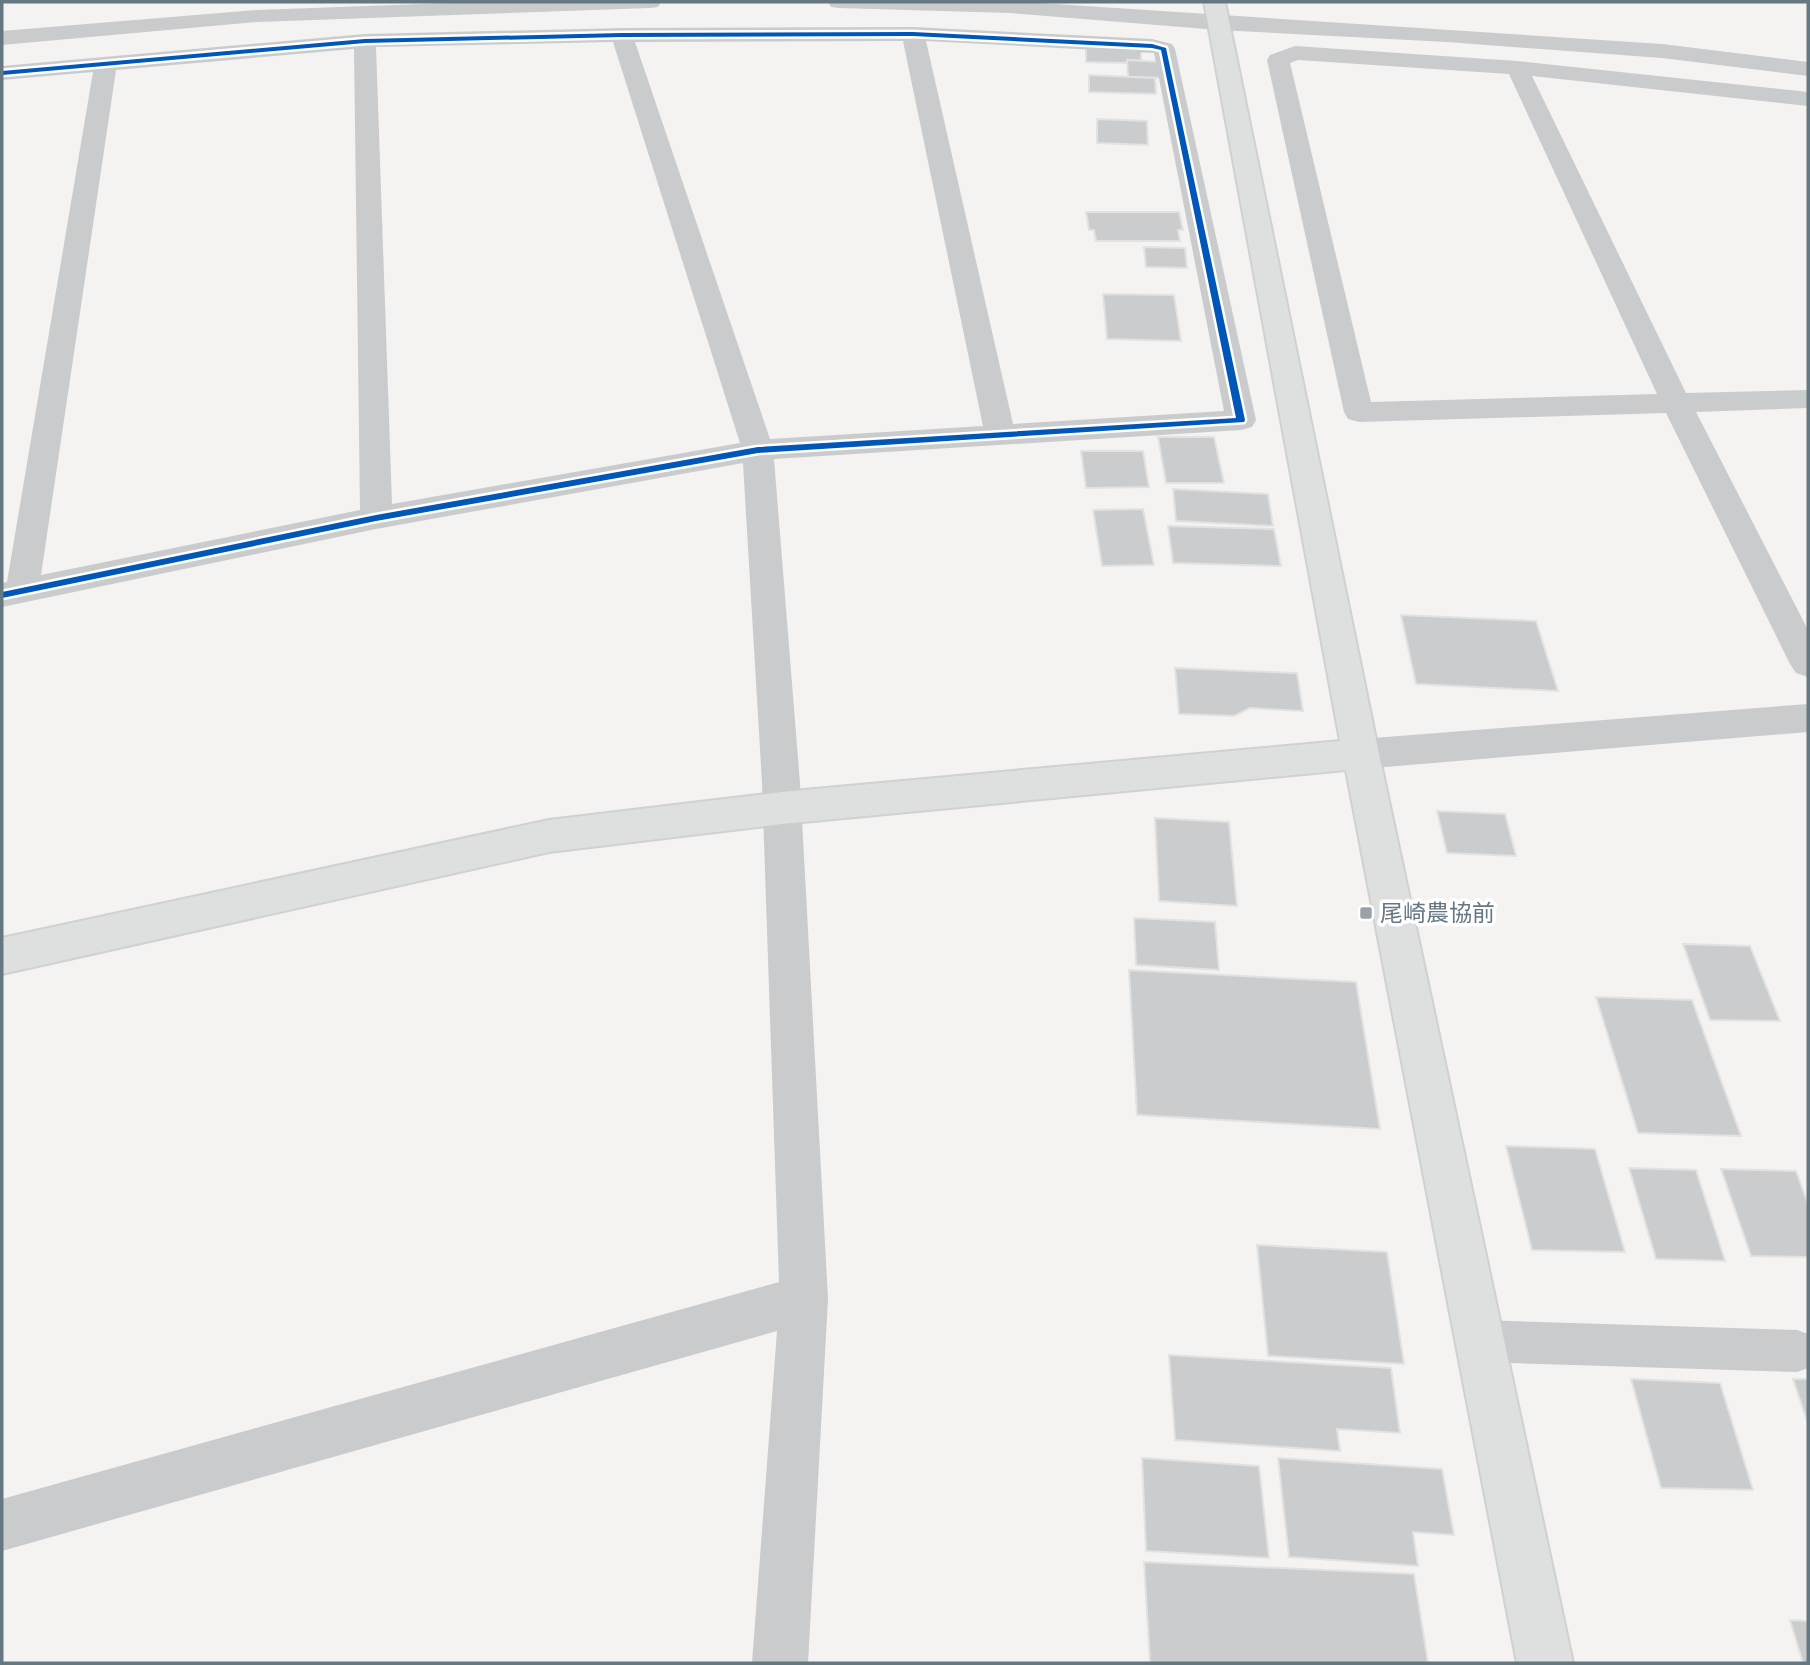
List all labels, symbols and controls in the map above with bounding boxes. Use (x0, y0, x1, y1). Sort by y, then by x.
place label: 尾崎農協前 (1380, 897, 1495, 929)
marker: 尾崎農協前 (1358, 905, 1374, 921)

